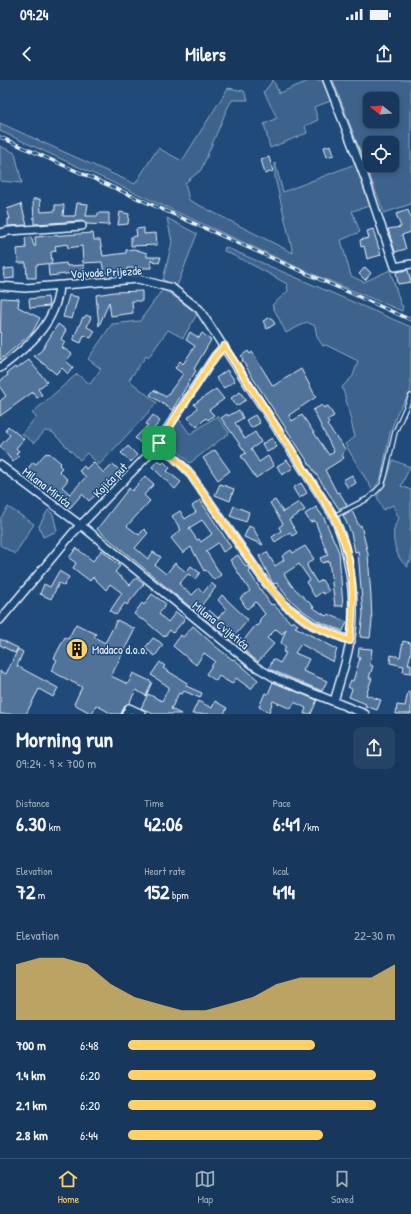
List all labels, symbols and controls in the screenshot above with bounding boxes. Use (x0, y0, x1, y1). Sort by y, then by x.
text: 09:24 (20, 4, 48, 25)
text: Milers (185, 42, 226, 67)
icon: back (16, 43, 38, 65)
icon: share (373, 43, 395, 65)
north arrow (363, 92, 399, 128)
map controls (363, 92, 399, 172)
button: locate (363, 136, 399, 172)
street label: Vojvode Prijezde (70, 262, 142, 282)
pin (142, 426, 176, 460)
icon: arrive (148, 432, 170, 454)
street label: Kojića put (89, 458, 132, 501)
street label: Milana Mirića (19, 463, 75, 511)
street label: Milana Cvijetića (189, 597, 253, 653)
building icon: Madaco d.o.o. (64, 636, 90, 662)
place label: Madaco d.o.o. (92, 641, 148, 658)
text: Morning run (16, 724, 113, 754)
button: share (353, 727, 395, 769)
text: 09:24 · 9 × 700 m (16, 754, 96, 772)
text: Distance (16, 796, 50, 810)
text: Time (144, 796, 164, 810)
text: Pace (273, 796, 291, 810)
text: 6.30 (16, 810, 46, 837)
text: 42:06 (144, 810, 183, 837)
text: 6:41 (273, 810, 300, 837)
text: km (46, 820, 61, 834)
text: /km (300, 820, 319, 834)
text: Elevation (16, 864, 53, 878)
text: Heart rate (144, 864, 185, 878)
text: kcal (273, 864, 289, 878)
text: 72 (16, 878, 35, 905)
text: 152 (144, 878, 169, 905)
text: 414 (273, 878, 295, 905)
text: m (35, 888, 45, 902)
text: bpm (169, 888, 189, 902)
text: Elevation (16, 926, 59, 944)
text: 22–30 m (354, 926, 395, 944)
text: 700 m (16, 1036, 46, 1054)
text: 6:48 (80, 1036, 99, 1054)
text: 1.4 km (16, 1066, 46, 1084)
text: 6:20 (80, 1066, 100, 1084)
text: 2.1 km (16, 1096, 47, 1114)
text: 6:20 (80, 1096, 100, 1114)
text: 2.8 km (16, 1126, 48, 1144)
text: 6:44 (80, 1126, 98, 1144)
tab: Home (57, 1168, 79, 1206)
tab: Map (194, 1168, 216, 1206)
tab: Saved (331, 1168, 354, 1206)

